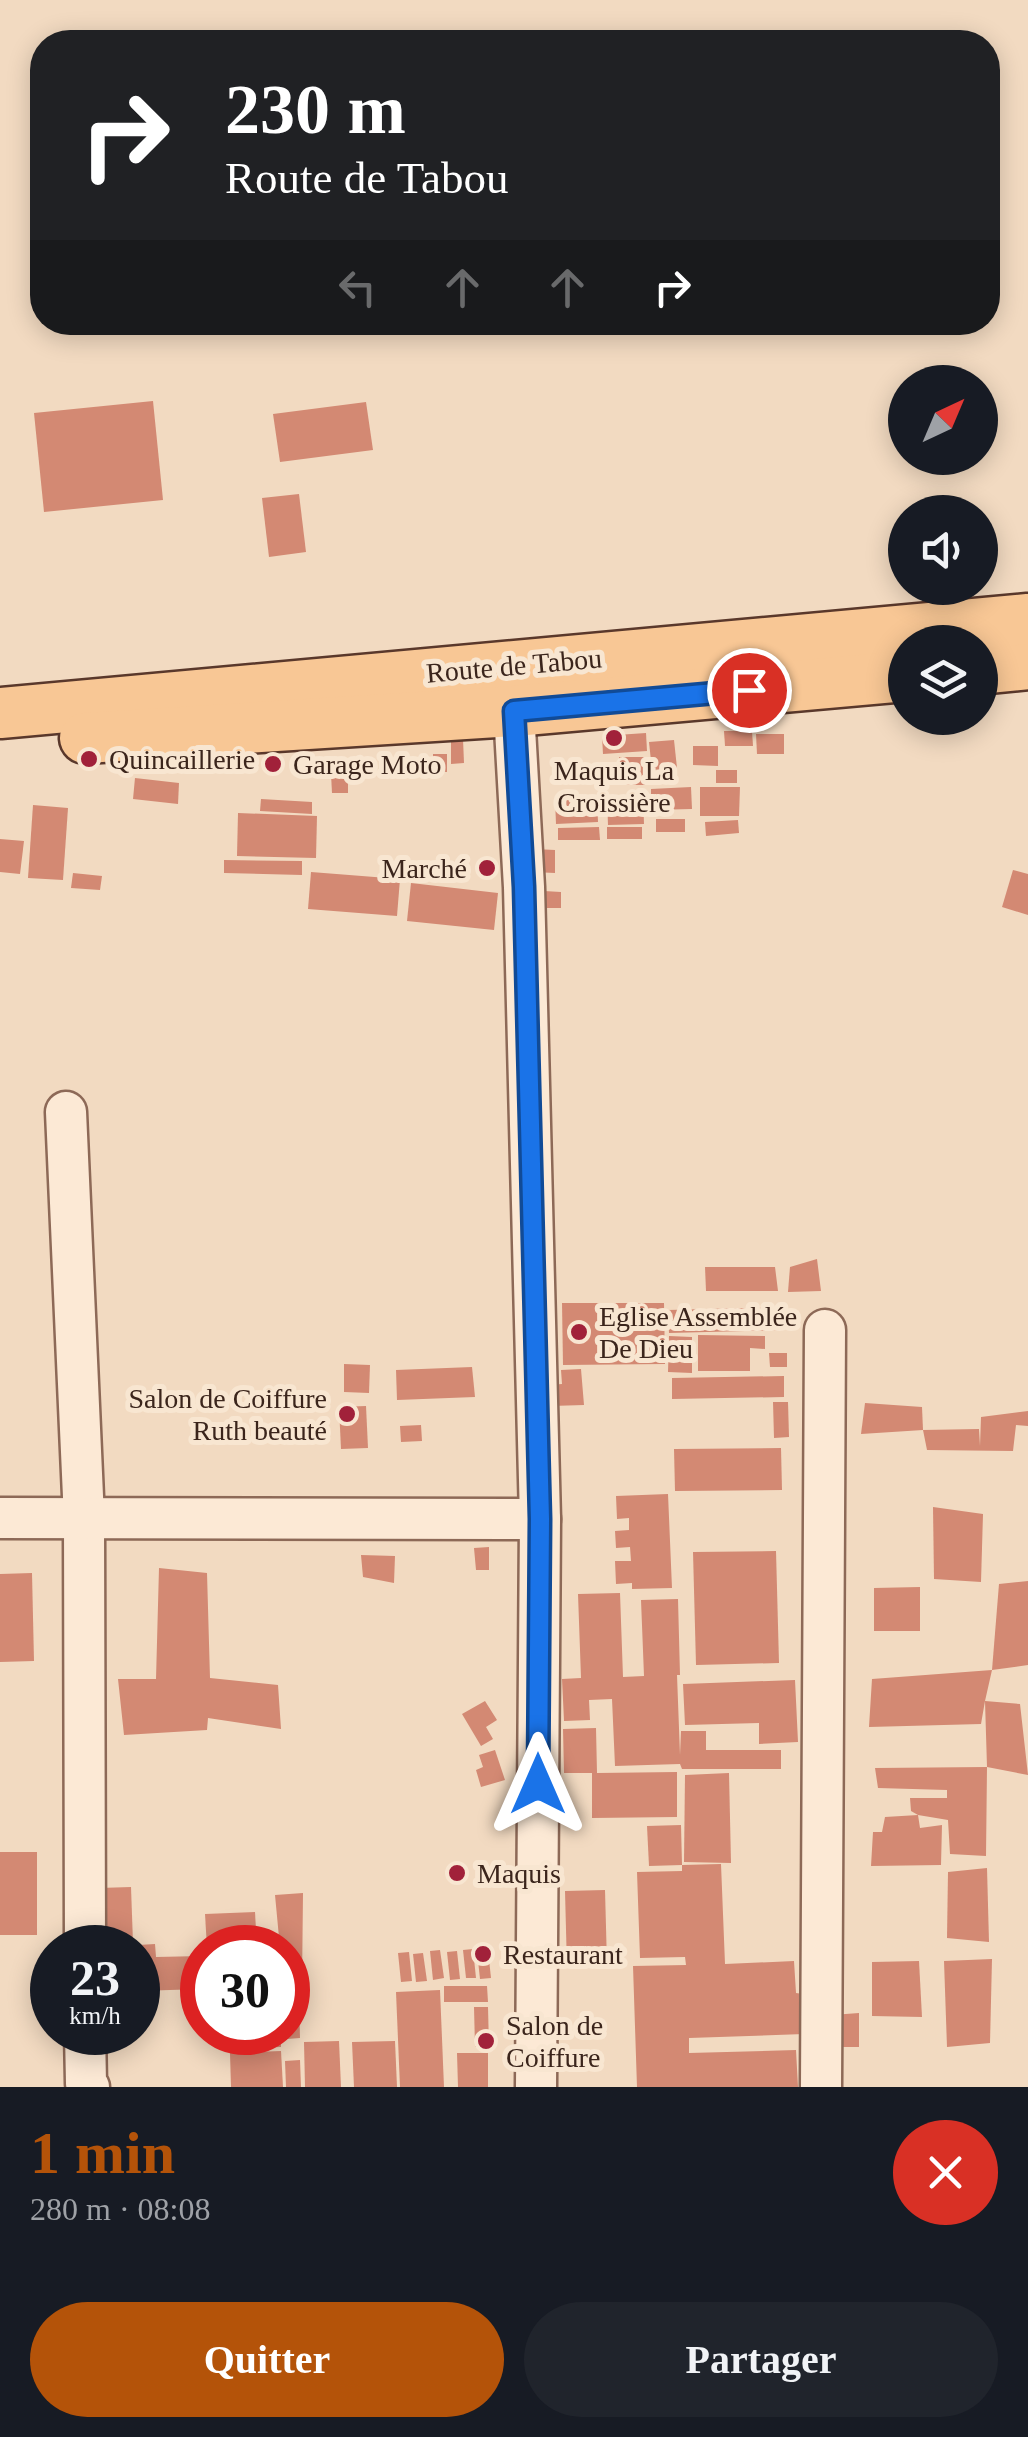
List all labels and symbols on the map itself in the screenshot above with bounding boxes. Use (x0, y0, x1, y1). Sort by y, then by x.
north arrow (888, 365, 998, 475)
street label: Route de Tabou (425, 642, 603, 689)
pin (707, 648, 792, 733)
marker: Maquis La Croissière (603, 727, 625, 749)
place label: Quincaillerie (109, 744, 255, 775)
marker: Quincaillerie (78, 748, 100, 770)
place label: Garage Moto (293, 749, 442, 780)
marker: Garage Moto (262, 753, 284, 775)
place label: Maquis La Croissière (554, 755, 675, 818)
place label: Marché (381, 853, 467, 884)
marker: Marché (476, 857, 498, 879)
place label: Eglise Assemblée De Dieu (599, 1301, 797, 1364)
marker: Eglise Assemblée De Dieu (568, 1321, 590, 1343)
place label: Salon de Coiffure Ruth beauté (128, 1383, 327, 1446)
marker: Salon de Coiffure Ruth beauté (336, 1403, 358, 1425)
position arrow (486, 1732, 590, 1836)
place label: Maquis (477, 1858, 561, 1889)
marker: Maquis (446, 1862, 468, 1884)
speed limit sign: 30 (180, 1925, 310, 2055)
place label: Restaurant (503, 1939, 623, 1970)
marker: Restaurant (472, 1943, 494, 1965)
place label: Salon de Coiffure (506, 2010, 603, 2073)
marker: Salon de Coiffure (475, 2030, 497, 2052)

